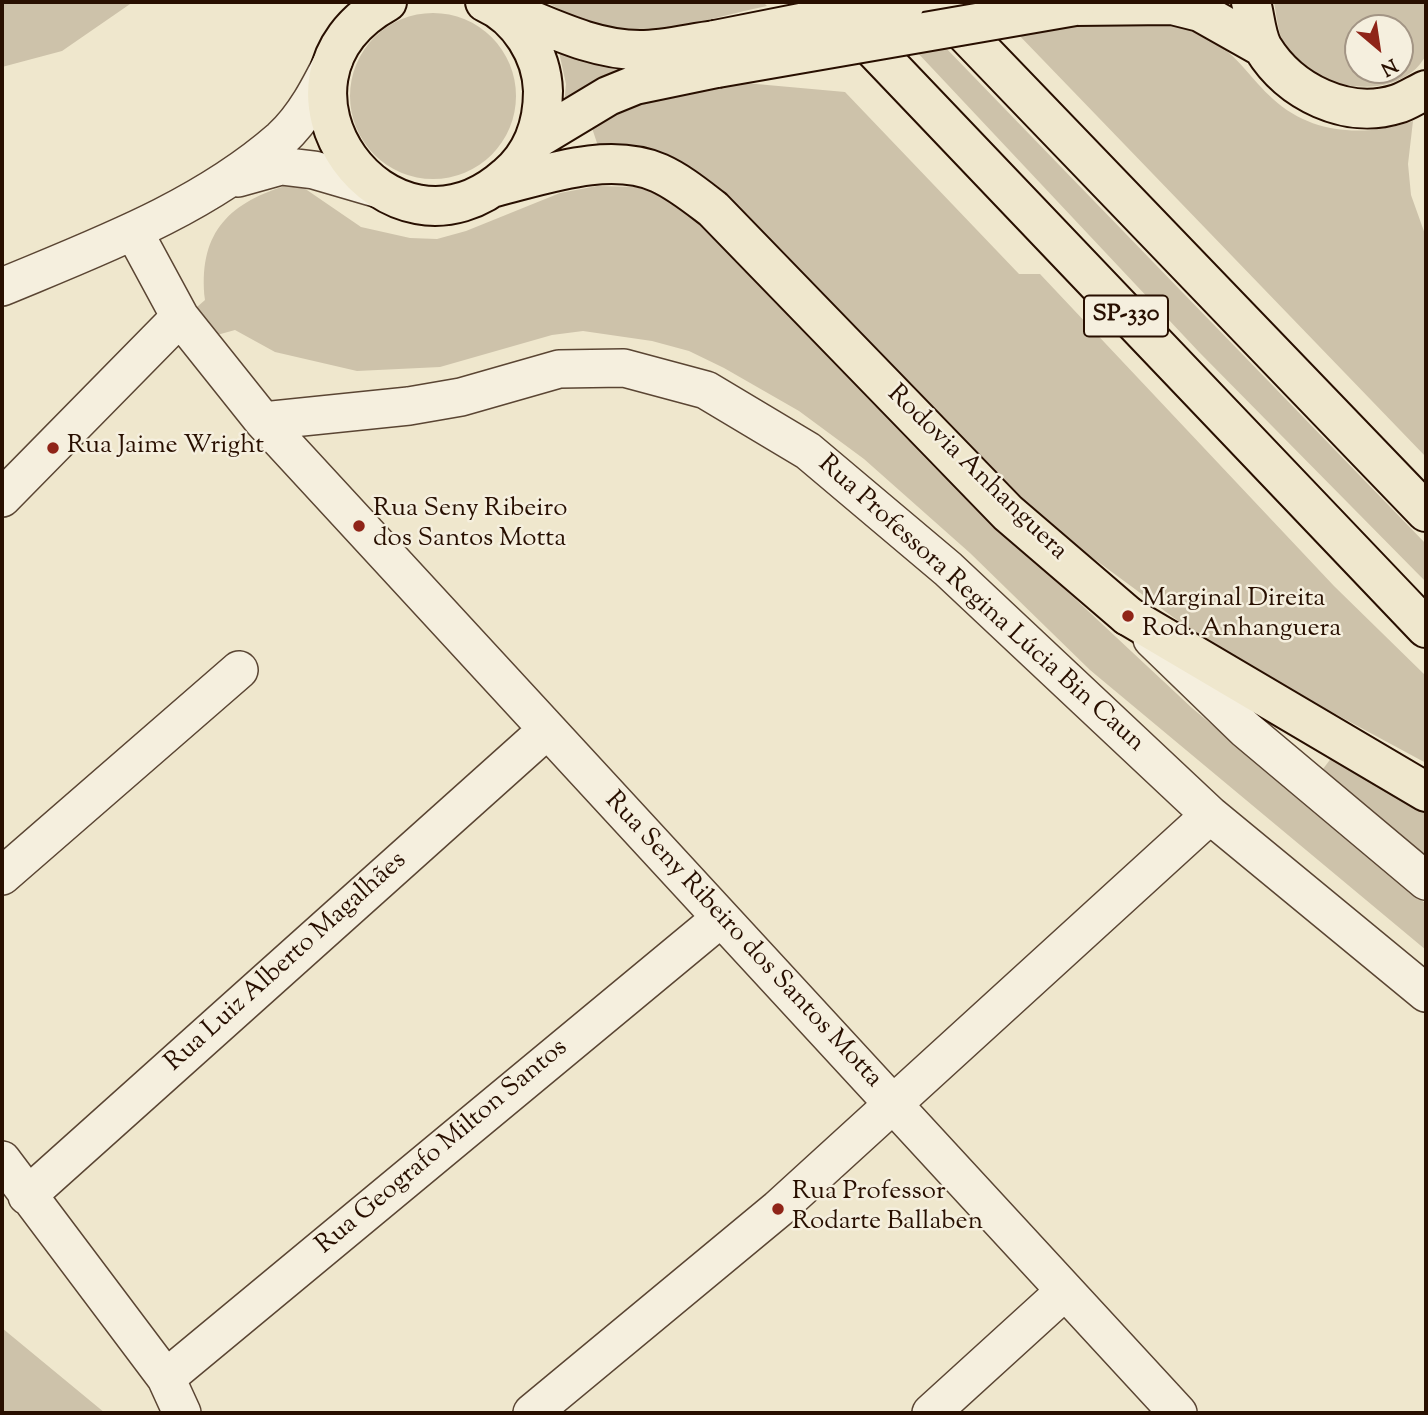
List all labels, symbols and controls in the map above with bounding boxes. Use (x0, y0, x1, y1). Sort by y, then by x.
north arrow (1344, 14, 1414, 84)
text: N (1375, 51, 1402, 82)
road number: SP-330 (1084, 296, 1168, 337)
street label: Rodovia Anhanguera (879, 380, 1073, 568)
place label: Rua Jaime Wright (67, 432, 264, 464)
marker: Rua Jaime Wright (45, 440, 61, 456)
street label: Rua Professora Regina Lúcia Bin Caun (810, 450, 1150, 760)
place label: Rua Seny Ribeiro dos Santos Motta (373, 495, 567, 556)
marker: Rua Seny Ribeiro dos Santos Motta (351, 518, 367, 534)
place label: Marginal Direita Rod. Anhanguera (1142, 585, 1341, 646)
marker: Marginal Direita Rod. Anhanguera (1120, 608, 1136, 624)
street label: Rua Seny Ribeiro dos Santos Motta (596, 787, 888, 1095)
street label: Rua Luiz Alberto Magalhães (160, 846, 414, 1080)
street label: Rua Geografo Milton Santos (311, 1034, 575, 1262)
place label: Rua Professor Rodarte Ballaben (792, 1178, 983, 1240)
marker: Rua Professor Rodarte Ballaben (770, 1201, 786, 1217)

